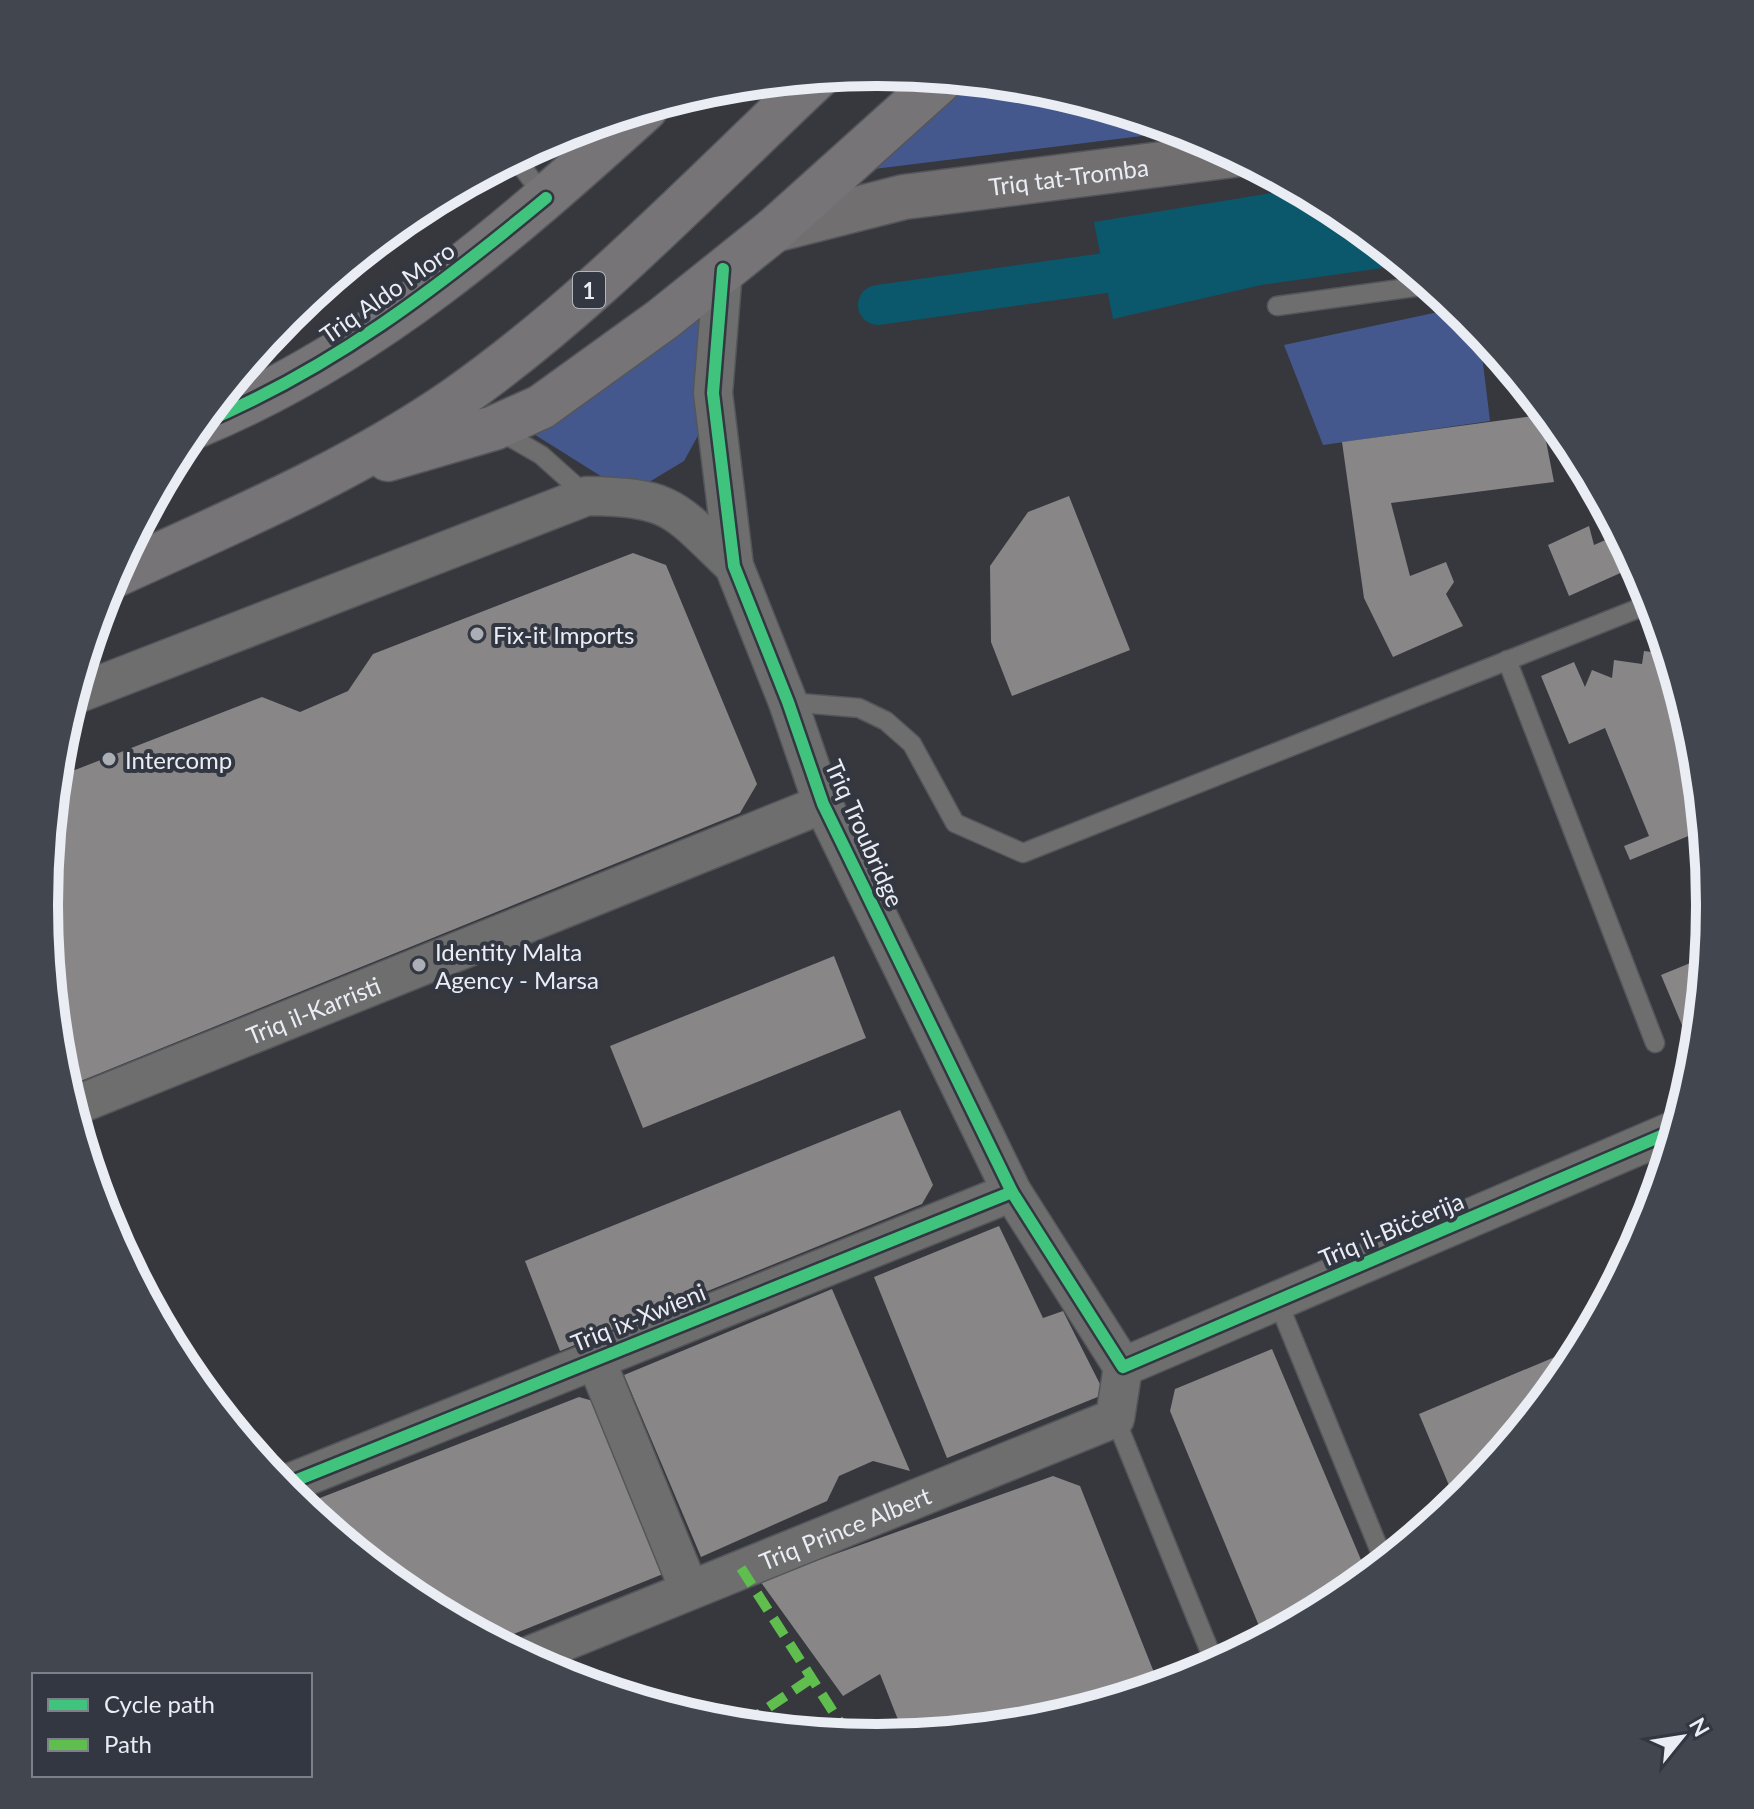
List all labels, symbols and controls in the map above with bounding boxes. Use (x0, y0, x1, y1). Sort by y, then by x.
street label: Triq tat-Tromba (987, 151, 1150, 201)
street label: Triq Aldo Moro (314, 235, 460, 349)
road number: 1 (573, 272, 605, 308)
place label: Fix-it Imports (493, 620, 634, 649)
marker: Fix-it Imports (468, 625, 486, 643)
place label: Intercomp (125, 745, 232, 774)
marker: Intercomp (100, 750, 118, 768)
street label: Triq Troubridge (820, 755, 910, 911)
place label: Identity Malta Agency - Marsa (435, 937, 599, 994)
marker: Identity Malta Agency - Marsa (410, 956, 428, 974)
street label: Triq il-Karristi (242, 970, 385, 1050)
street label: Triq il-Biċċerija (1314, 1186, 1468, 1272)
street label: Triq ix-Xwieni (567, 1277, 709, 1357)
street label: Triq Prince Albert (755, 1480, 935, 1575)
legend (32, 1673, 312, 1777)
text: Cycle path (104, 1689, 215, 1718)
north arrow (1642, 1697, 1722, 1777)
text: N (1684, 1713, 1716, 1741)
text: Path (104, 1729, 152, 1758)

